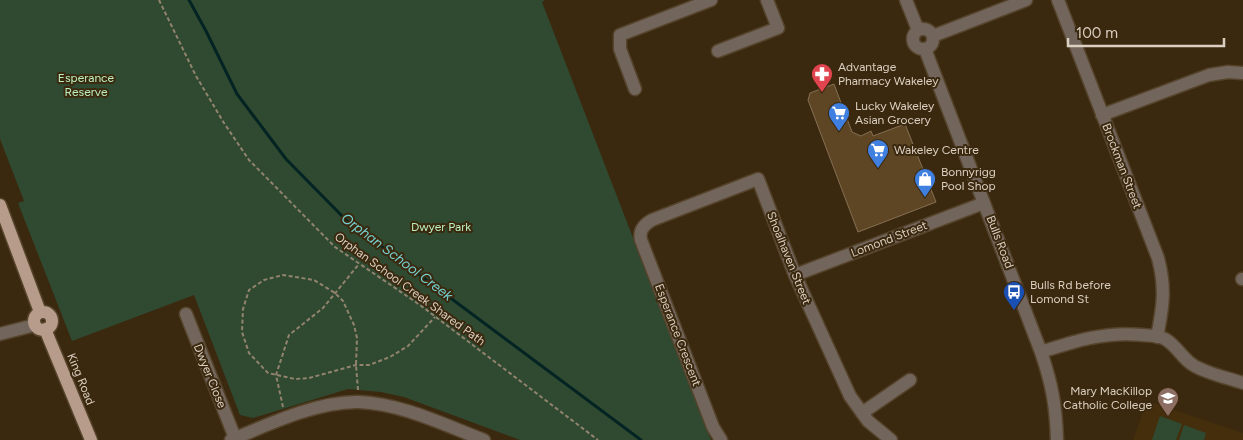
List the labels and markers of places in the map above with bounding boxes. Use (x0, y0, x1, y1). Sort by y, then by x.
place label: Advantage Pharmacy Wakeley (838, 60, 939, 88)
pharmacy icon: Advantage Pharmacy Wakeley (810, 62, 834, 93)
place label: Lucky Wakeley Asian Grocery (855, 99, 935, 127)
supermarket icon: Lucky Wakeley Asian Grocery (827, 101, 851, 132)
supermarket icon: Wakeley Centre (866, 138, 890, 169)
place label: Wakeley Centre (894, 143, 979, 157)
place label: Bonnyrigg Pool Shop (941, 165, 996, 193)
shop icon: Bonnyrigg Pool Shop (913, 167, 937, 198)
place label: Bulls Rd before Lomond St (1030, 278, 1111, 306)
bus stop icon: Bulls Rd before Lomond St (1002, 280, 1026, 311)
place label: Mary MacKillop Catholic College (1063, 384, 1152, 412)
school or university icon: Mary MacKillop Catholic College (1156, 386, 1180, 417)

